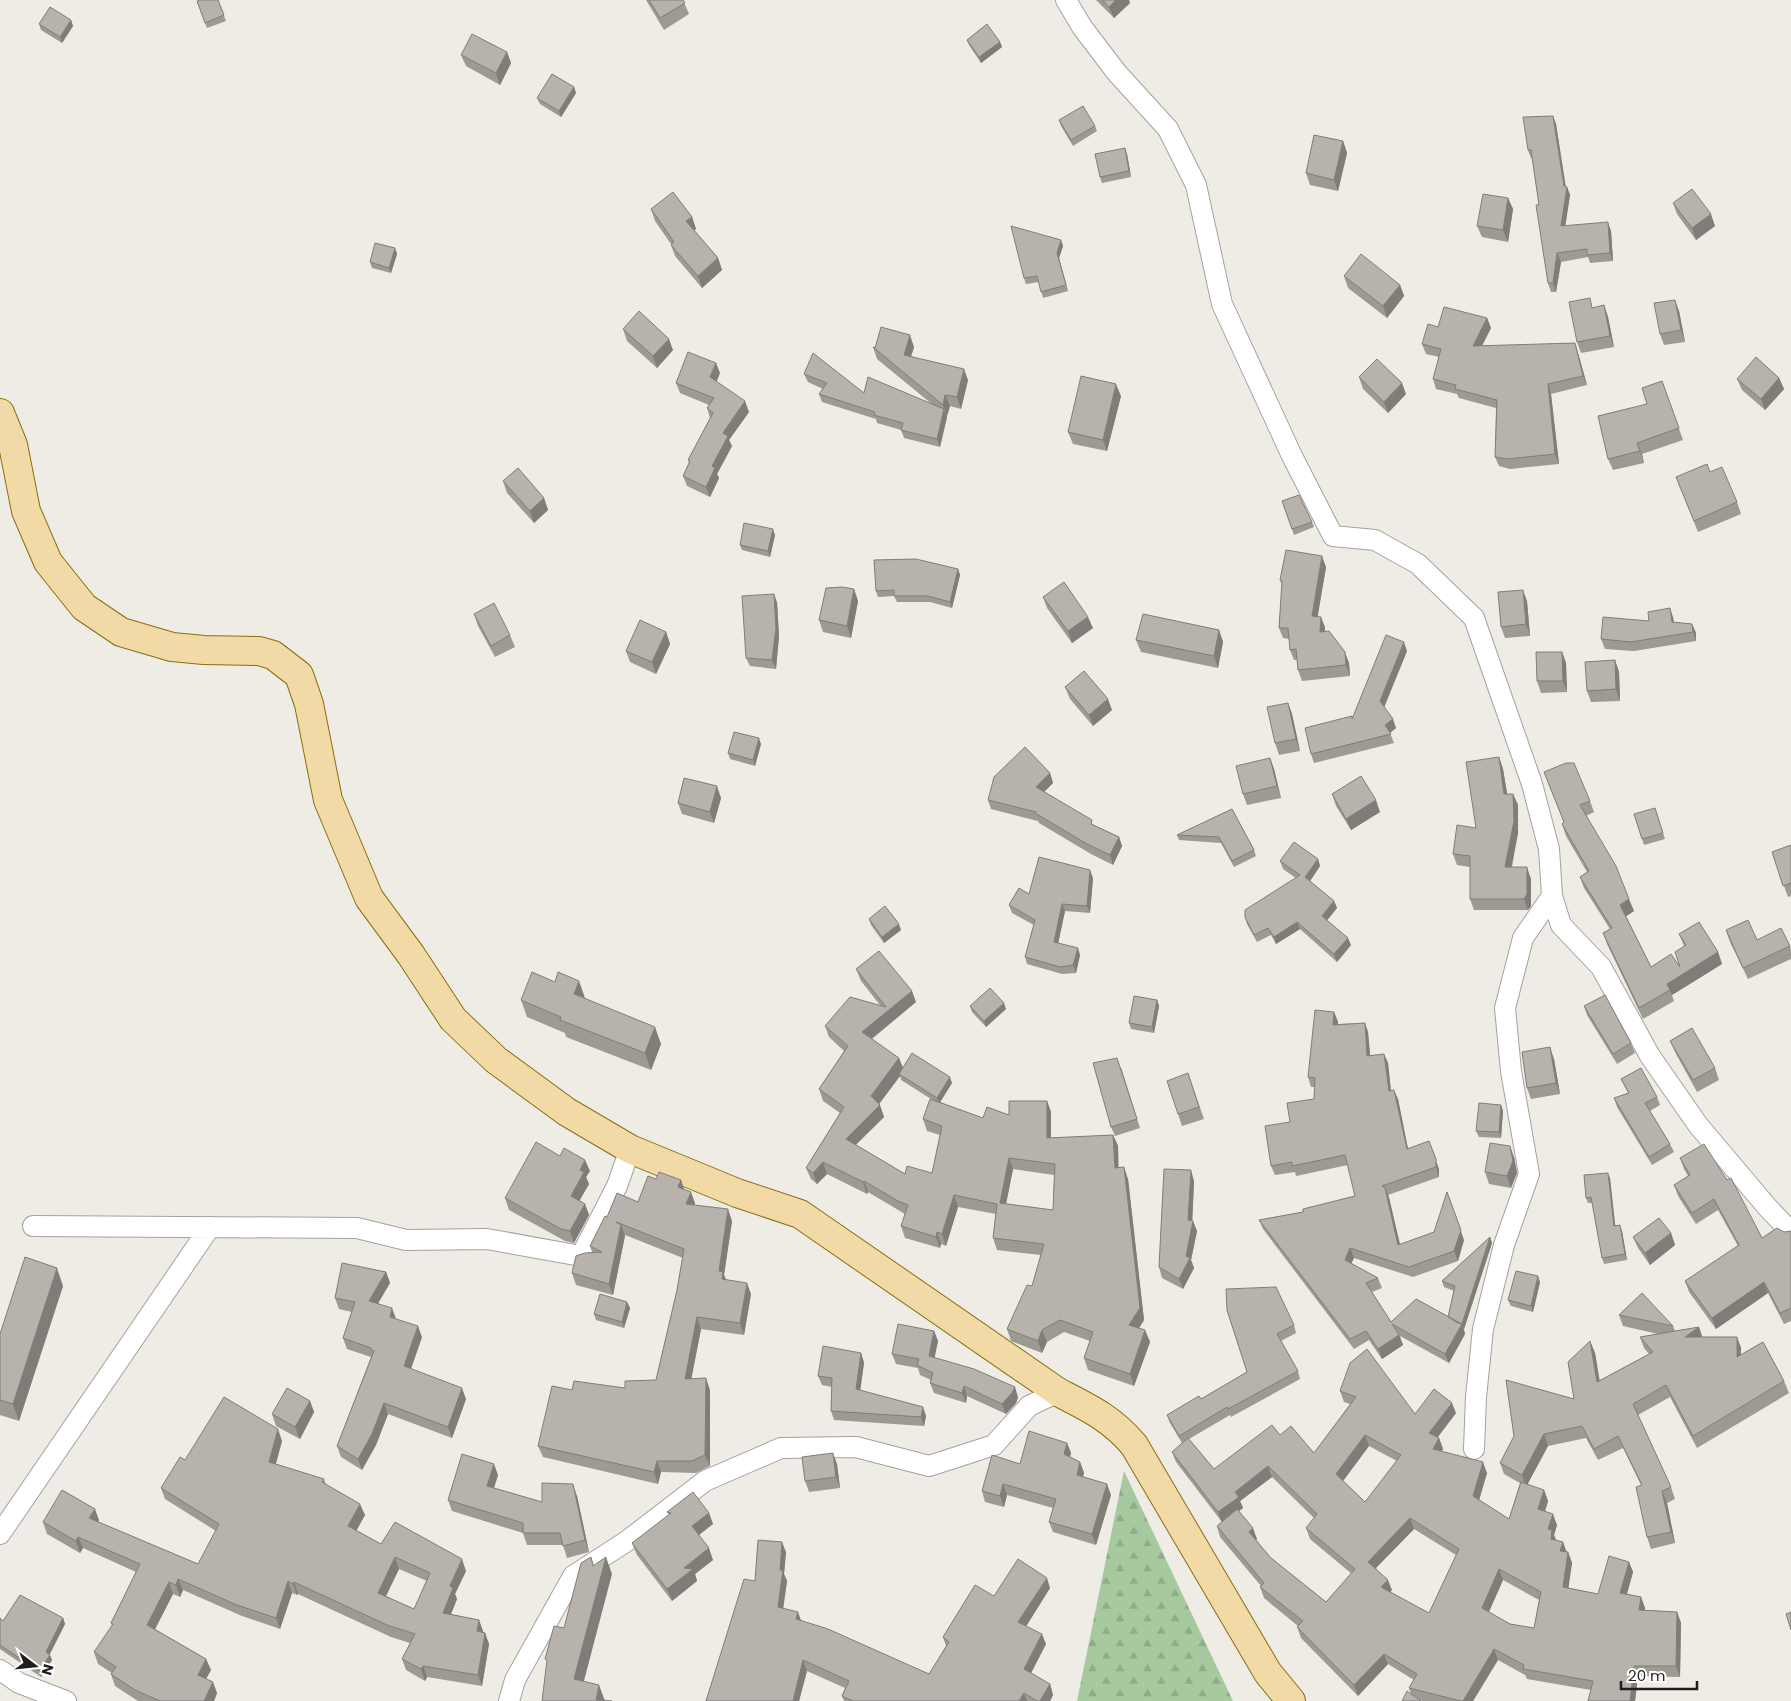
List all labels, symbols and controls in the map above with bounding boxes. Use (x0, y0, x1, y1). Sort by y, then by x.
north arrow (10, 1641, 60, 1691)
scale bar (1621, 1658, 1697, 1690)
text: N (36, 1662, 59, 1677)
text: 20 m (1628, 1665, 1666, 1686)

